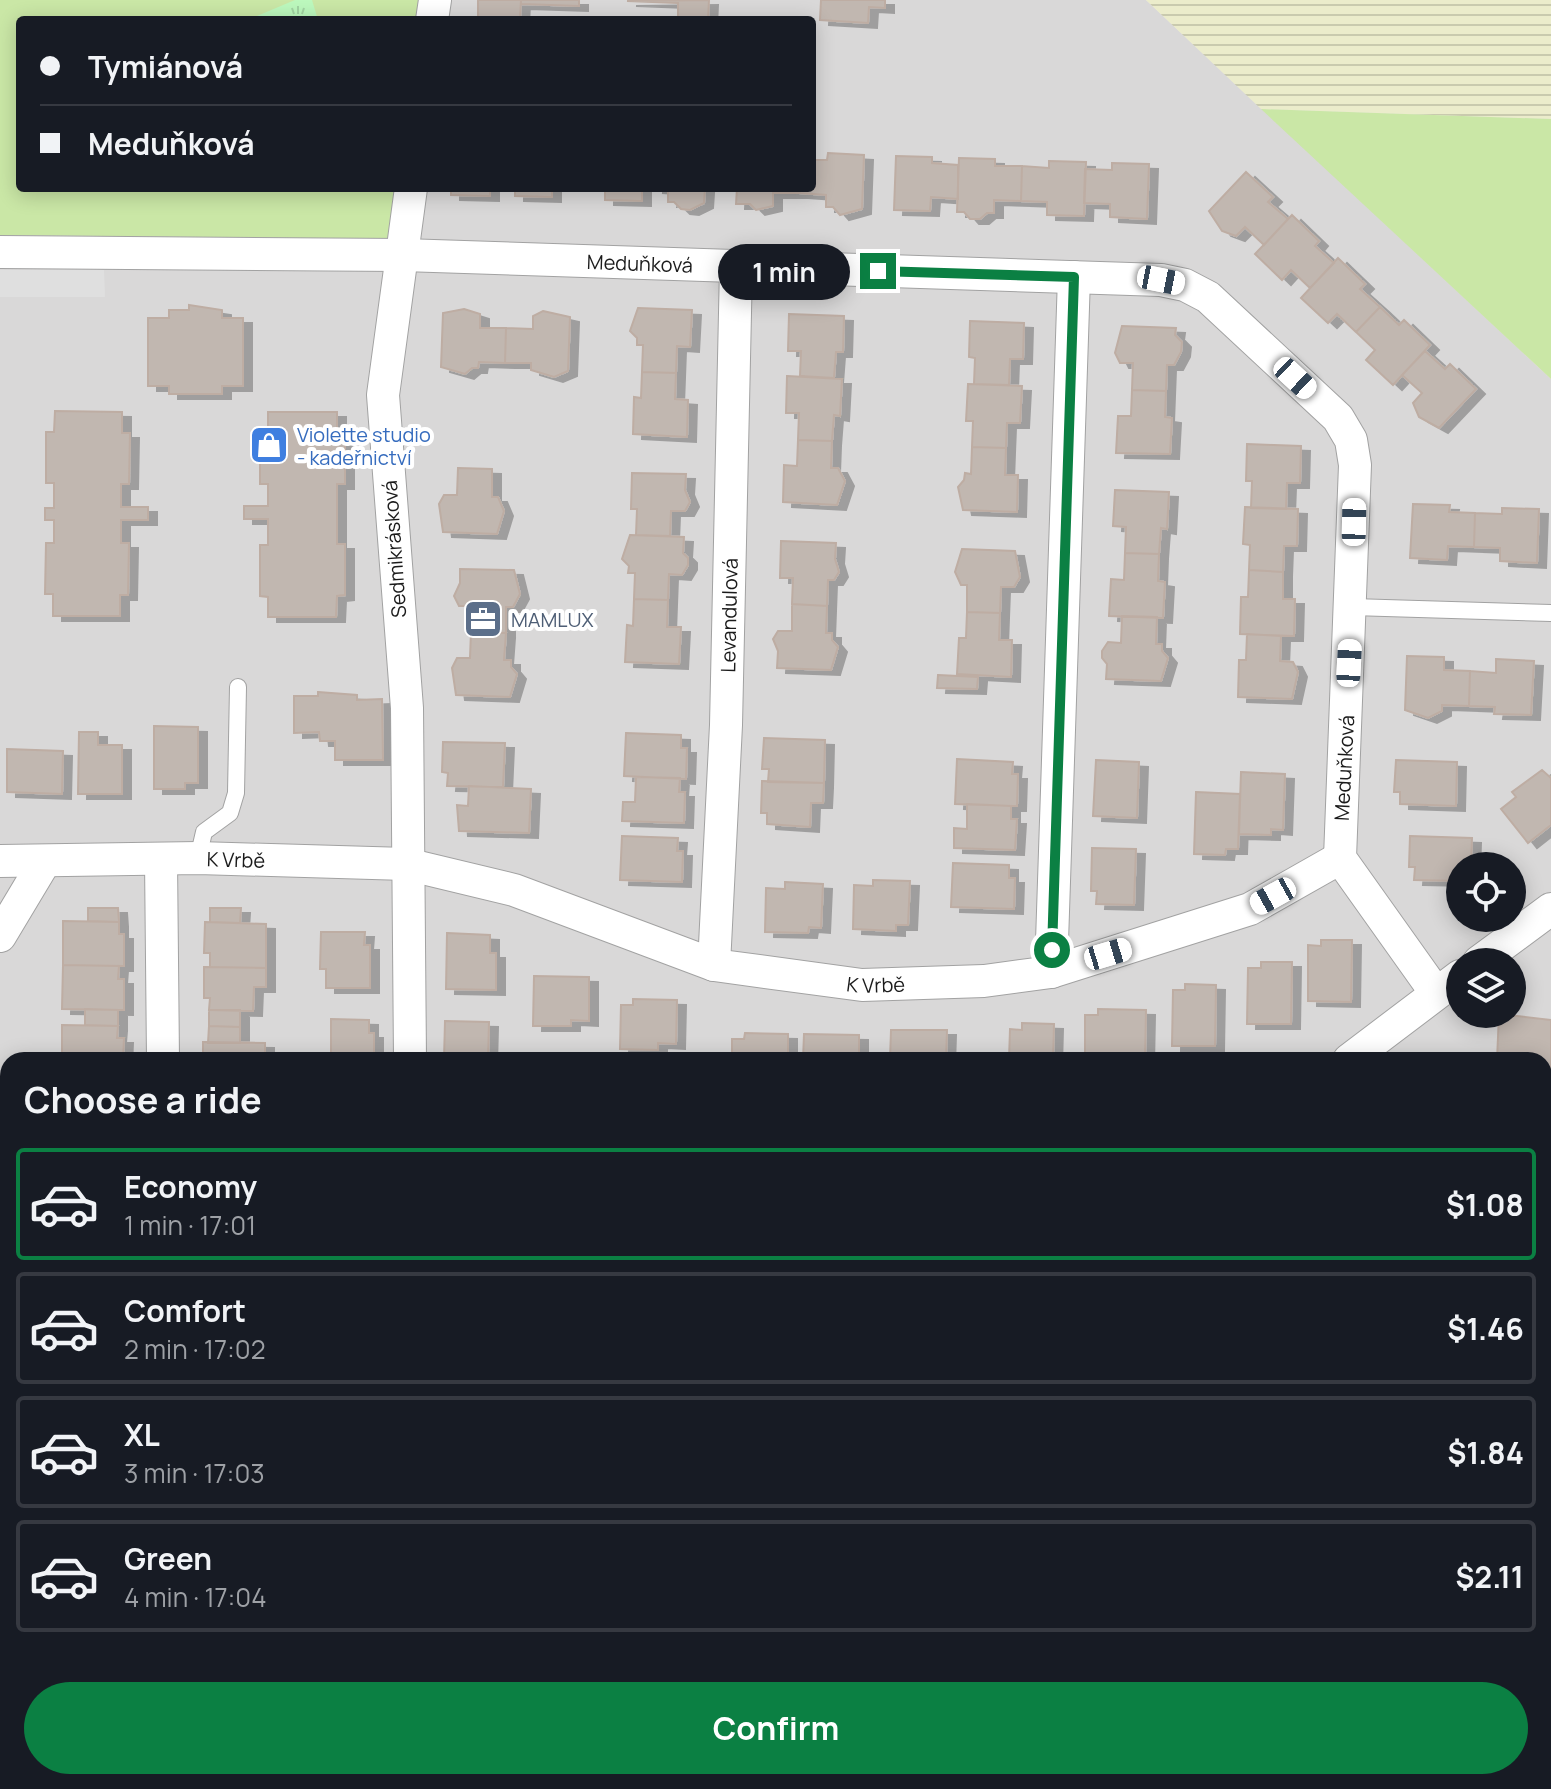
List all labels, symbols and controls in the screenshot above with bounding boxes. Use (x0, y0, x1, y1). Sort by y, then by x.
text: Tymiánová (88, 46, 243, 87)
text: Meduňková (88, 123, 255, 164)
callout: 1 min (718, 243, 850, 299)
street label: Meduňková (586, 248, 693, 278)
route end (860, 253, 896, 289)
text: 1 min (752, 254, 816, 290)
car (1135, 264, 1187, 296)
car (1269, 353, 1321, 403)
place label: Violette studio - kadeřnictví (297, 421, 431, 471)
shop icon: Violette studio - kadeřnictví (248, 424, 290, 466)
street label: Sedmikrásková (376, 479, 412, 619)
car (1342, 498, 1366, 546)
street label: Levandulová (714, 558, 743, 673)
office icon: MAMLUX (462, 598, 504, 640)
place label: MAMLUX (511, 606, 594, 633)
car (1336, 638, 1362, 688)
street label: Meduňková (1328, 714, 1360, 822)
street label: K Vrbě (206, 845, 266, 873)
map controls (1446, 852, 1526, 1028)
button: locate (1446, 852, 1526, 932)
car (1246, 874, 1300, 918)
route start (1034, 932, 1070, 968)
car (1082, 936, 1134, 972)
button: layers (1446, 948, 1526, 1028)
street label: K Vrbě (845, 970, 905, 998)
text: Choose a ride (24, 1075, 262, 1124)
text: Economy (124, 1166, 257, 1207)
icon: car (28, 1168, 100, 1240)
text: $1.08 (1446, 1184, 1524, 1225)
text: 1 min · 17:01 (124, 1207, 256, 1243)
text: Comfort (124, 1290, 246, 1331)
icon: car (28, 1292, 100, 1364)
text: $1.46 (1447, 1308, 1524, 1349)
text: 2 min · 17:02 (124, 1331, 266, 1367)
text: XL (124, 1414, 160, 1455)
icon: car (28, 1416, 100, 1488)
text: $1.84 (1447, 1432, 1524, 1473)
text: 3 min · 17:03 (124, 1455, 265, 1491)
text: Green (124, 1538, 212, 1579)
icon: car (28, 1540, 100, 1612)
text: $2.11 (1456, 1556, 1524, 1597)
text: 4 min · 17:04 (124, 1579, 267, 1615)
button: Confirm (24, 1682, 1528, 1774)

